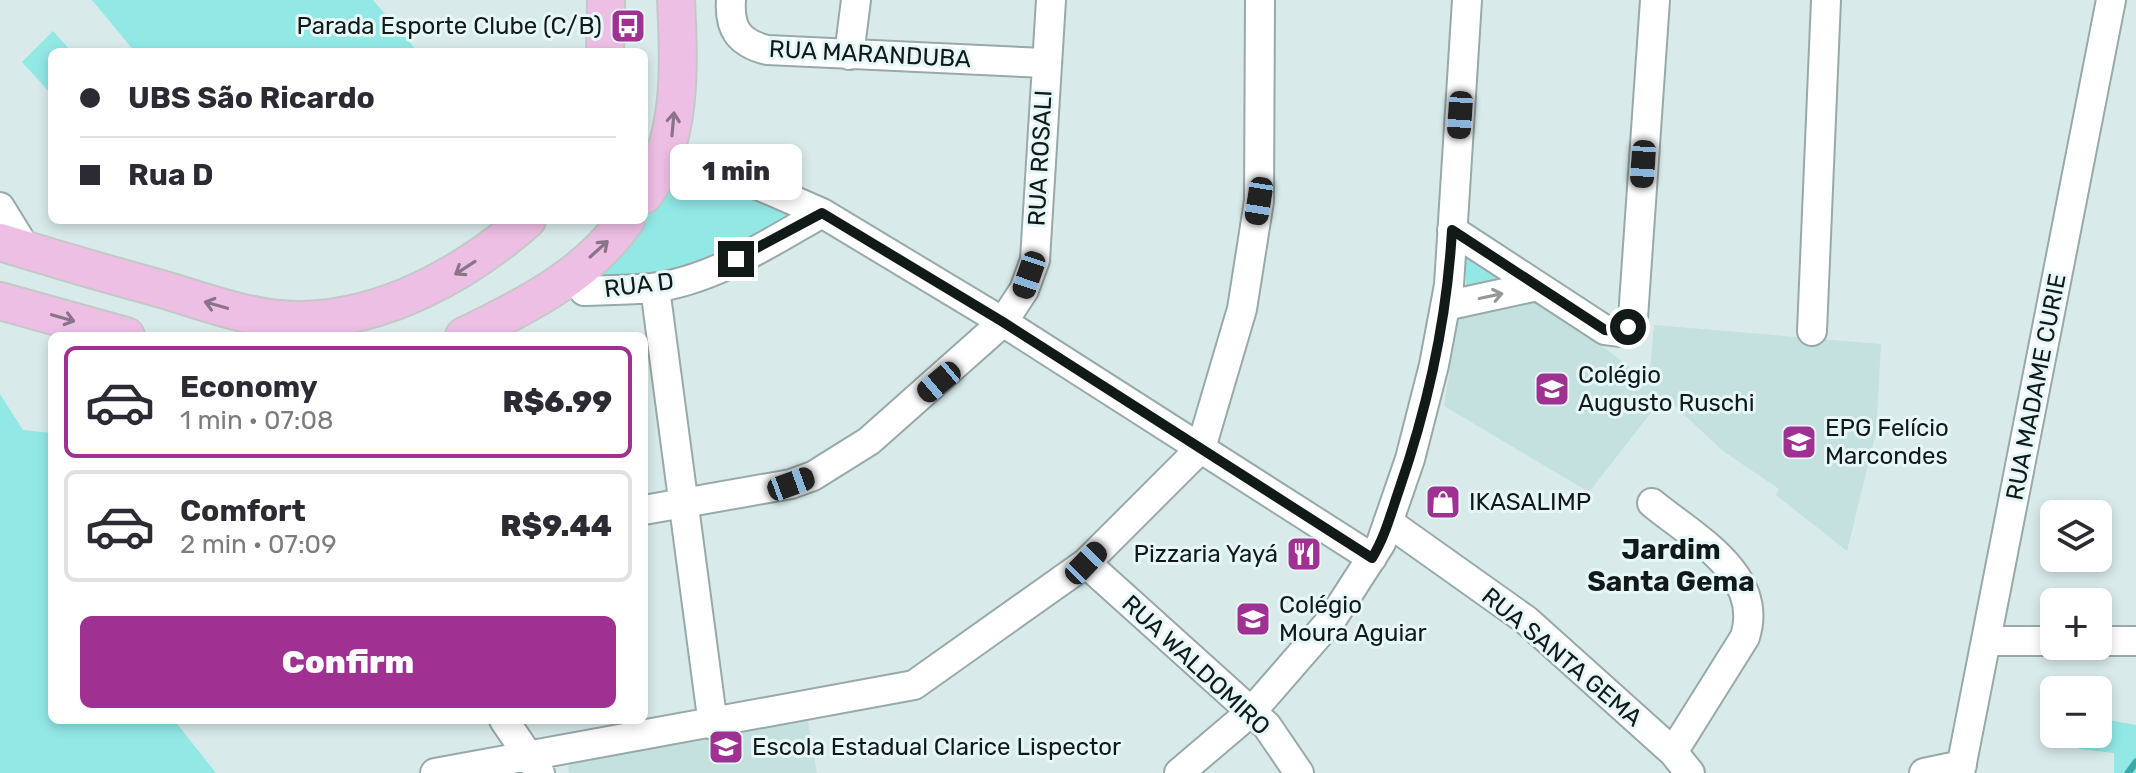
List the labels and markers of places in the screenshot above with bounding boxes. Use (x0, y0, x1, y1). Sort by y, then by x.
bus stop icon: Parada Esporte Clube (C/B) (609, 7, 647, 45)
place label: Parada Esporte Clube (C/B) (296, 12, 602, 40)
place label: Colégio Augusto Ruschi (1578, 361, 1755, 417)
school or university icon: Colégio Augusto Ruschi (1533, 370, 1571, 408)
place label: EPG Felício Marcondes (1825, 414, 1949, 470)
school or university icon: EPG Felício Marcondes (1780, 423, 1818, 461)
shop icon: IKASALIMP (1424, 483, 1462, 521)
place label: IKASALIMP (1469, 488, 1591, 516)
restaurant icon: Pizzaria Yayá (1285, 535, 1323, 573)
place label: Pizzaria Yayá (1134, 540, 1278, 568)
place label: Colégio Moura Aguiar (1279, 591, 1427, 647)
school or university icon: Colégio Moura Aguiar (1234, 600, 1272, 638)
school or university icon: Escola Estadual Clarice Lispector (707, 728, 745, 766)
place label: Escola Estadual Clarice Lispector (752, 733, 1121, 761)

